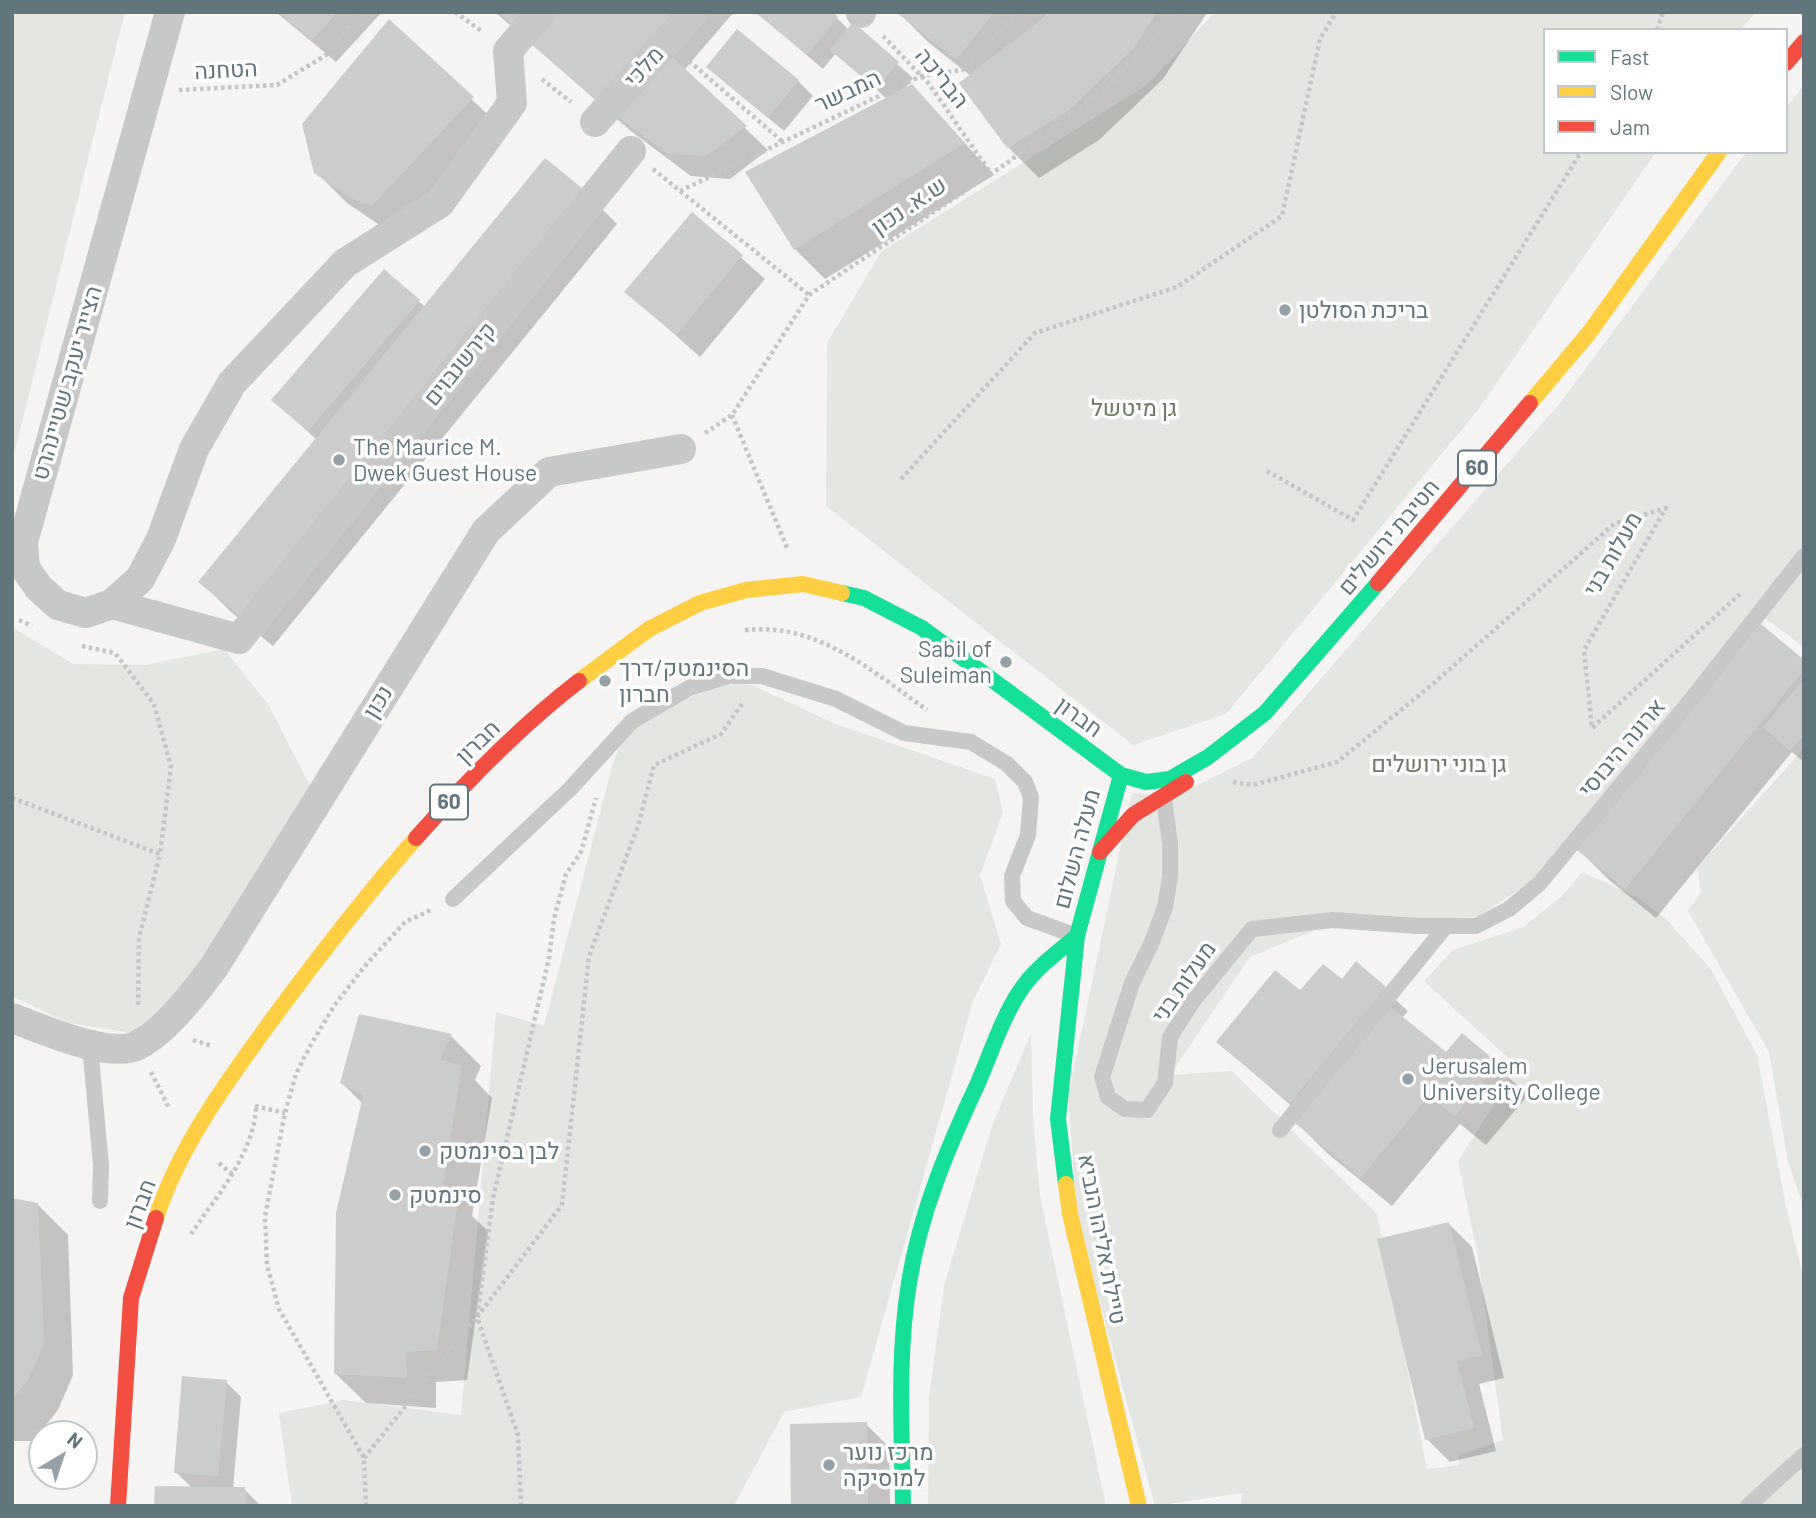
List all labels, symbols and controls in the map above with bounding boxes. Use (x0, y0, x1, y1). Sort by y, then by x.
legend (1543, 28, 1788, 154)
street label: מלכי (618, 41, 670, 93)
street label: הבריכה (909, 42, 975, 114)
text: Fast (1610, 44, 1650, 69)
street label: הטחנה (194, 55, 258, 85)
street label: המבשר (811, 64, 885, 118)
text: Slow (1610, 79, 1653, 104)
text: Jam (1610, 114, 1650, 139)
street label: ש.א. נכון (866, 171, 952, 241)
street label: הצייר יעקב שטיינהרט (26, 283, 108, 483)
place label: בריכת הסולטן (1299, 296, 1428, 324)
marker: בריכת הסולטן (1277, 302, 1293, 318)
street label: קירשנבוים (418, 317, 502, 411)
park label: גן מיטשל (1091, 394, 1177, 422)
place label: The Maurice M. Dwek Guest House (353, 433, 537, 487)
road number: 60 (1458, 450, 1496, 486)
marker: The Maurice M. Dwek Guest House (331, 452, 347, 468)
street label: חטיבת ירושלים (1333, 473, 1445, 601)
street label: מעלות בני (1578, 507, 1648, 601)
place label: Sabil of Suleiman (900, 635, 992, 689)
place label: הסינמטק/דרך חברון (619, 654, 749, 708)
marker: Sabil of Suleiman (998, 654, 1014, 670)
marker: הסינמטק/דרך חברון (597, 673, 613, 689)
street label: נכון (357, 680, 399, 724)
street label: חברון (1050, 691, 1108, 743)
street label: ארונה היבוסי (1573, 693, 1671, 803)
street label: חברון (450, 714, 506, 770)
park label: גן בוני ירושלים (1371, 750, 1507, 778)
road number: 60 (430, 784, 468, 820)
street label: מעלה השלום (1048, 786, 1106, 912)
street label: מעלות בני (1146, 936, 1222, 1028)
place label: Jerusalem University College (1422, 1052, 1601, 1106)
marker: Jerusalem University College (1400, 1071, 1416, 1087)
place label: לבן בסינמטק (439, 1137, 559, 1165)
marker: לבן בסינמטק (417, 1143, 433, 1159)
street label: טיילת אליהו הנביא (1072, 1151, 1132, 1327)
street label: חברון (118, 1175, 162, 1233)
place label: סינמטק (409, 1181, 482, 1209)
marker: סינמטק (387, 1187, 403, 1203)
north arrow (28, 1420, 98, 1490)
text: N (63, 1427, 87, 1453)
place label: מרכז נוער למוסיקה (843, 1438, 934, 1492)
marker: מרכז נוער למוסיקה (821, 1457, 837, 1473)

